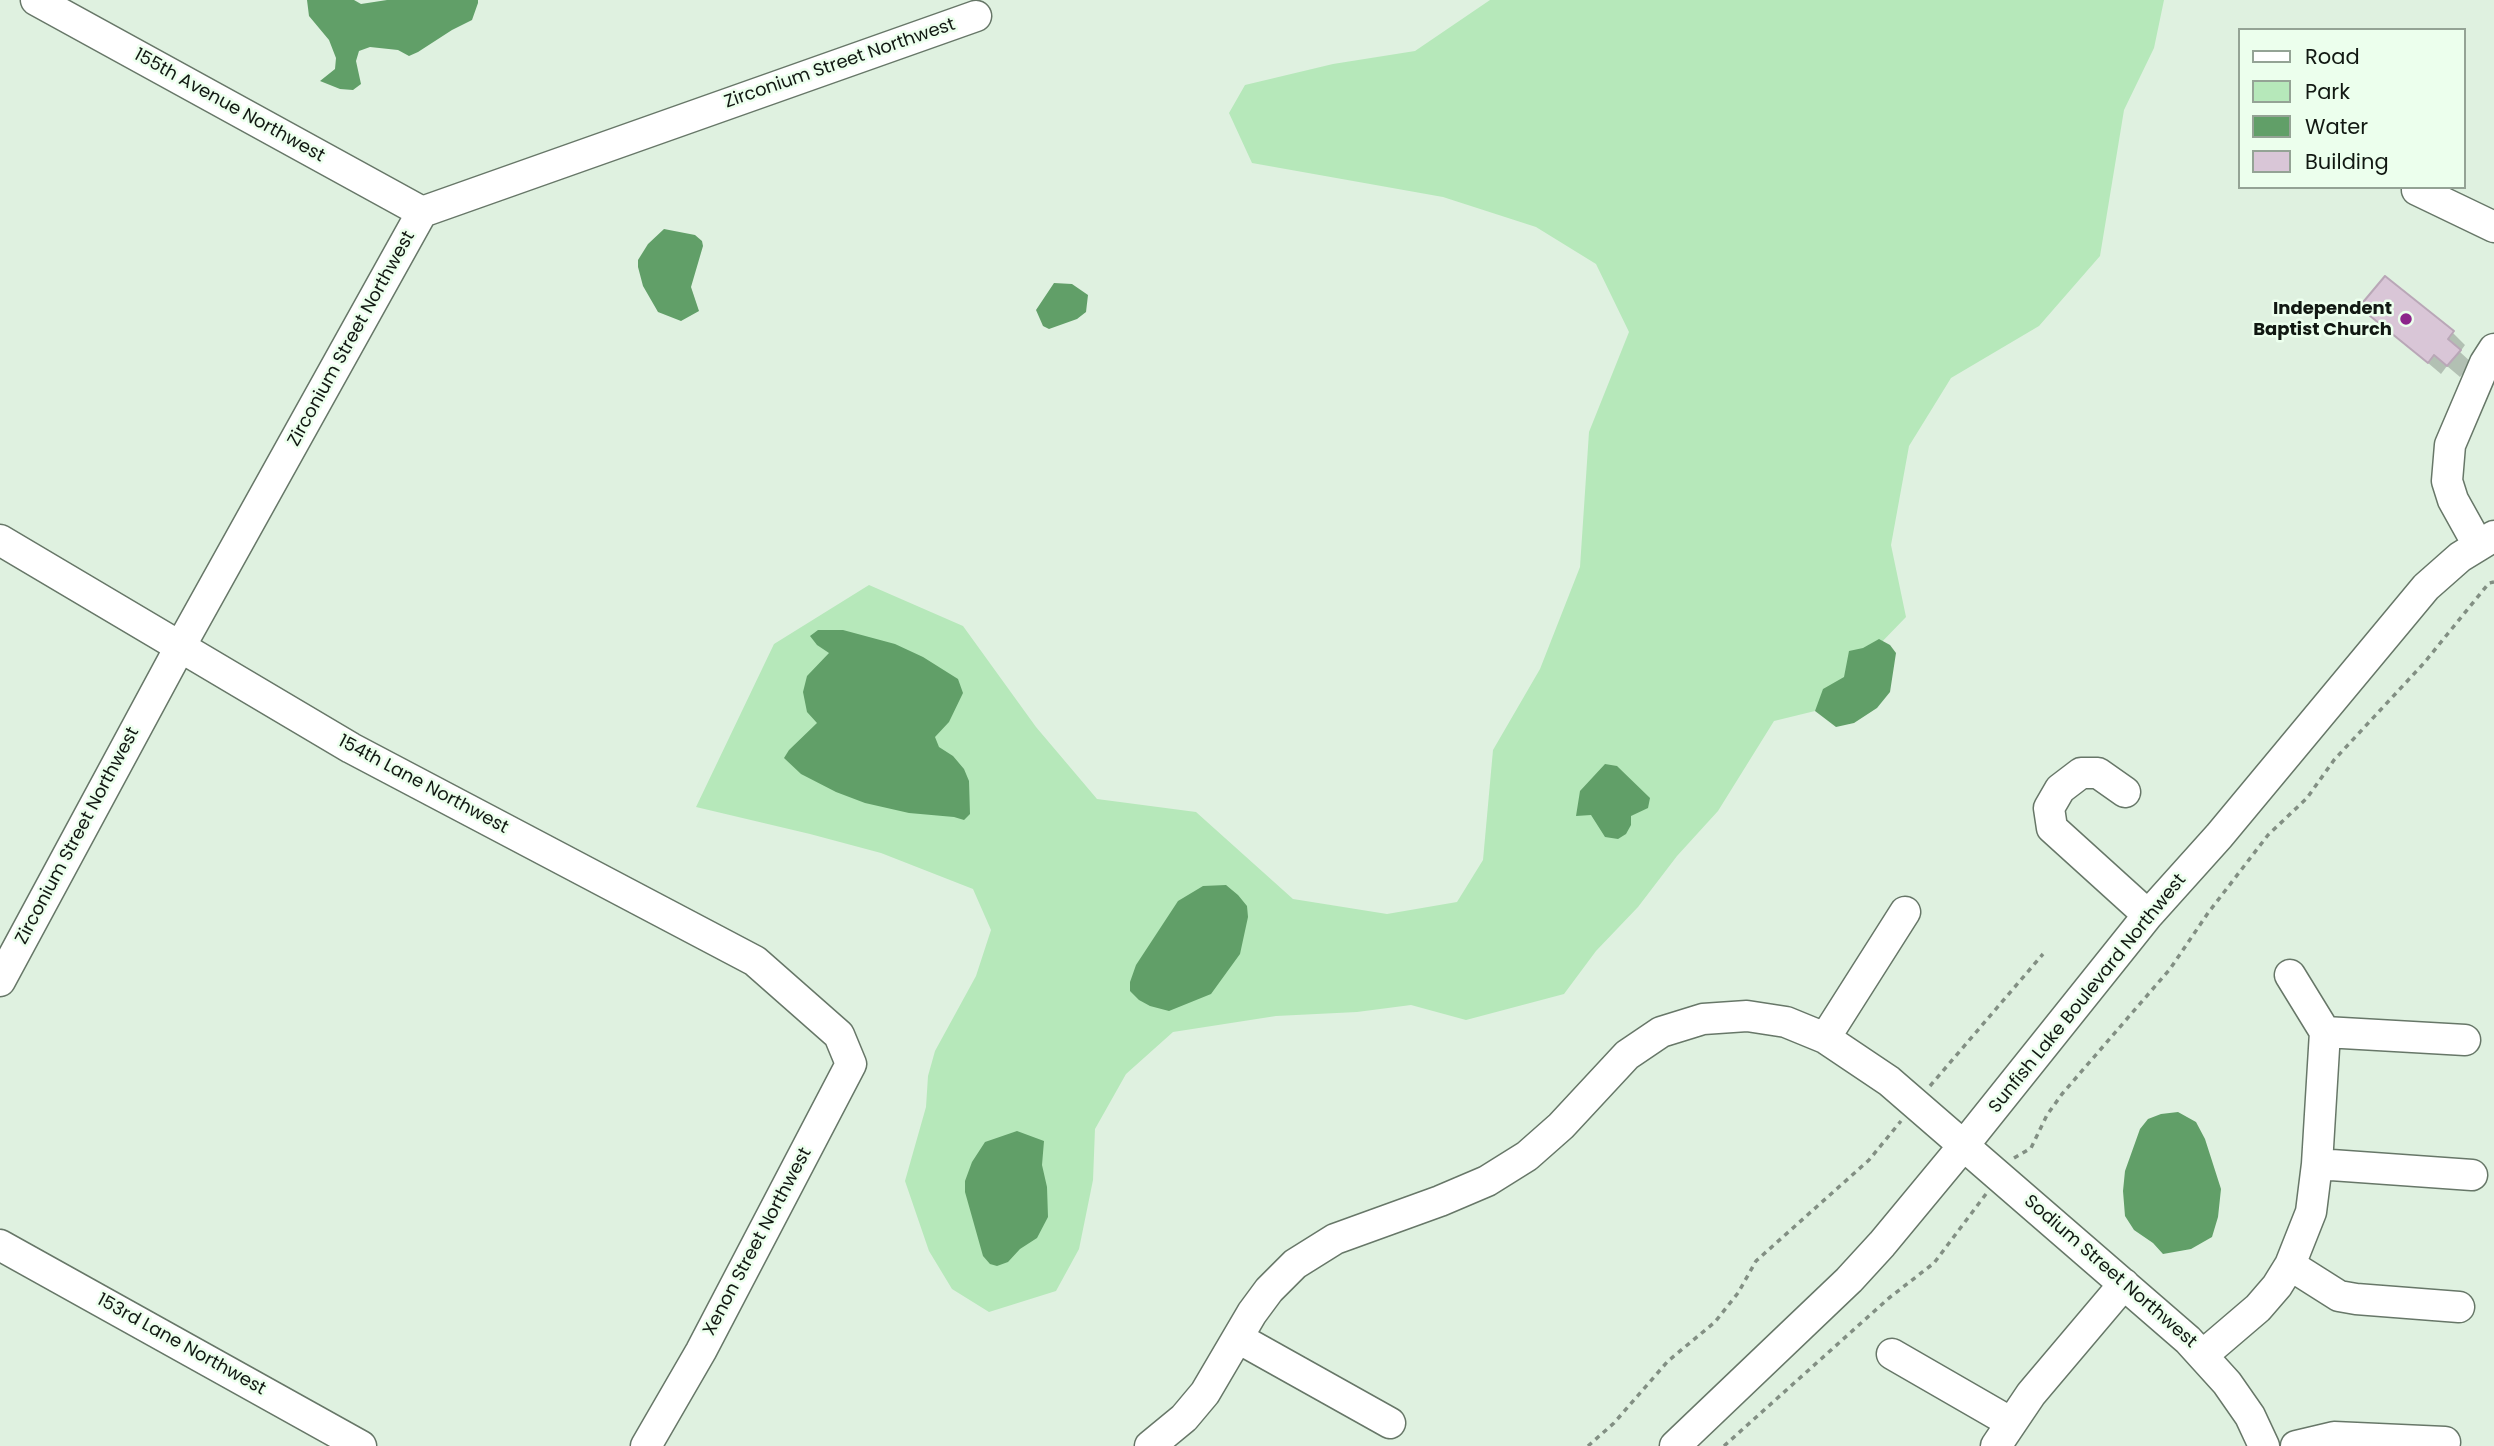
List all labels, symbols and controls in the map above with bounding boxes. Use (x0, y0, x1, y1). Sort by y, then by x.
street label: Zirconium Street Northwest (722, 14, 958, 114)
legend (2238, 28, 2466, 189)
text: Road (2305, 42, 2360, 71)
street label: 155th Avenue Northwest (130, 45, 328, 167)
text: Park (2305, 77, 2350, 106)
text: Water (2305, 112, 2368, 141)
text: Building (2305, 147, 2389, 176)
street label: Zirconium Street Northwest (284, 228, 420, 450)
place label: Independent Baptist Church (2253, 298, 2392, 340)
marker: Independent Baptist Church (2398, 311, 2414, 327)
street label: Zirconium Street Northwest (12, 724, 144, 948)
street label: 154th Lane Northwest (334, 731, 512, 839)
street label: Sunfish Lake Boulevard Northwest (1985, 870, 2191, 1118)
street label: Xenon Street Northwest (699, 1144, 817, 1340)
street label: Sodium Street Northwest (2019, 1191, 2201, 1353)
street label: 153rd Lane Northwest (93, 1290, 269, 1400)

